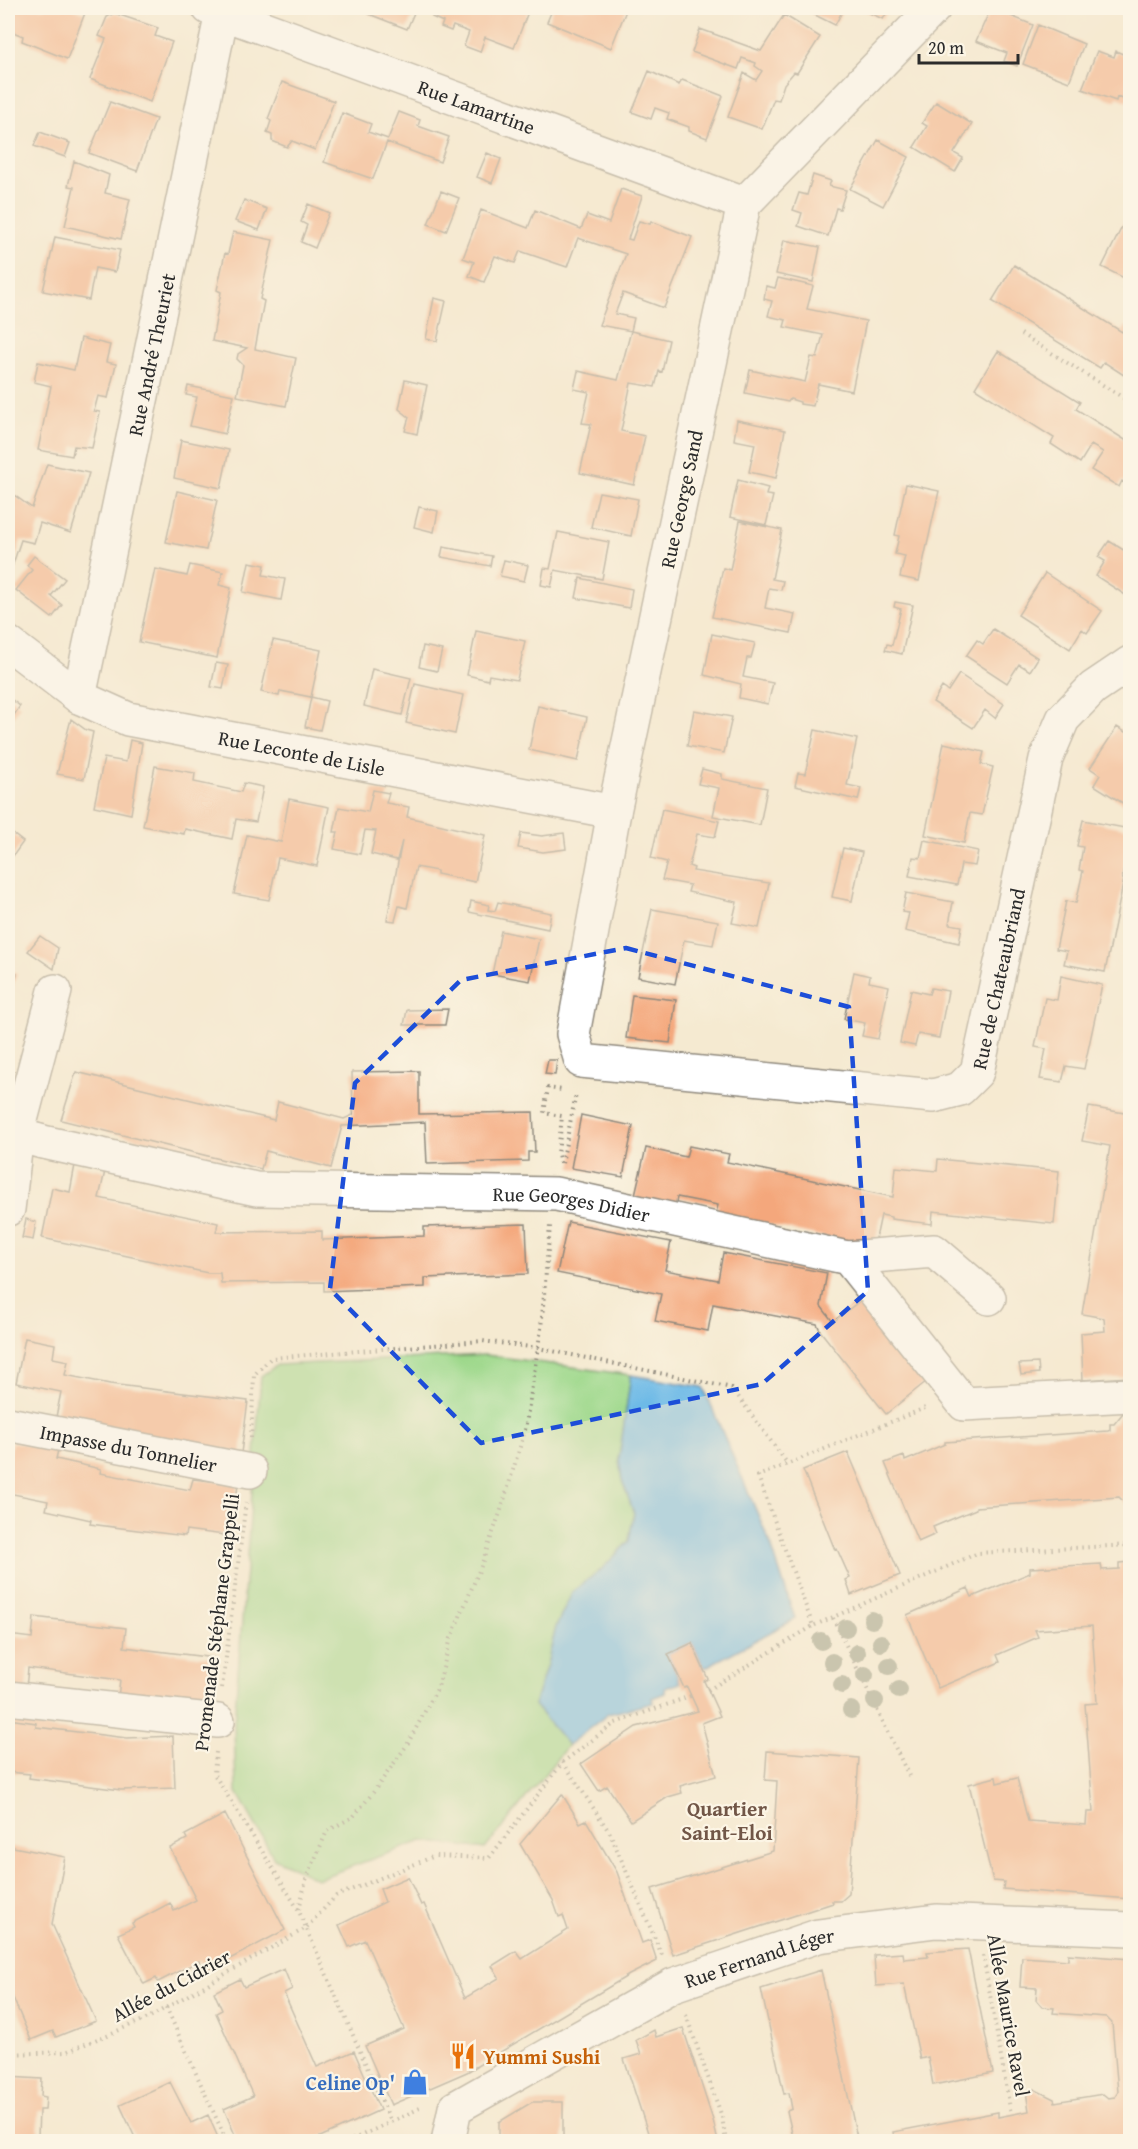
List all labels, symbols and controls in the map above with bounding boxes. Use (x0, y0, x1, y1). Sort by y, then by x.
scale bar (919, 27, 1018, 65)
text: 20 m (928, 34, 964, 61)
street label: Rue Lamartine (414, 71, 539, 141)
street label: Rue André Theuriet (120, 271, 182, 438)
street label: Rue George Sand (652, 427, 710, 571)
street label: Rue Leconte de Lisle (216, 722, 388, 782)
street label: Rue de Chateaubriand (964, 885, 1032, 1072)
street label: Rue Georges Didier (493, 1178, 653, 1229)
street label: Impasse du Tonnelier (38, 1416, 220, 1479)
street label: Promenade Stéphane Grappelli (186, 1491, 246, 1753)
district label: Quartier Saint-Eloi (681, 1793, 773, 1848)
street label: Rue Fernand Léger (680, 1920, 836, 1995)
street label: Allée Maurice Ravel (980, 1931, 1038, 2099)
street label: Allée du Cidrier (106, 1941, 236, 2029)
restaurant icon: Yummi Sushi (448, 2041, 478, 2071)
place label: Yummi Sushi (483, 2042, 600, 2071)
shop icon: Celine Op' (400, 2067, 430, 2097)
place label: Celine Op' (306, 2068, 395, 2097)

